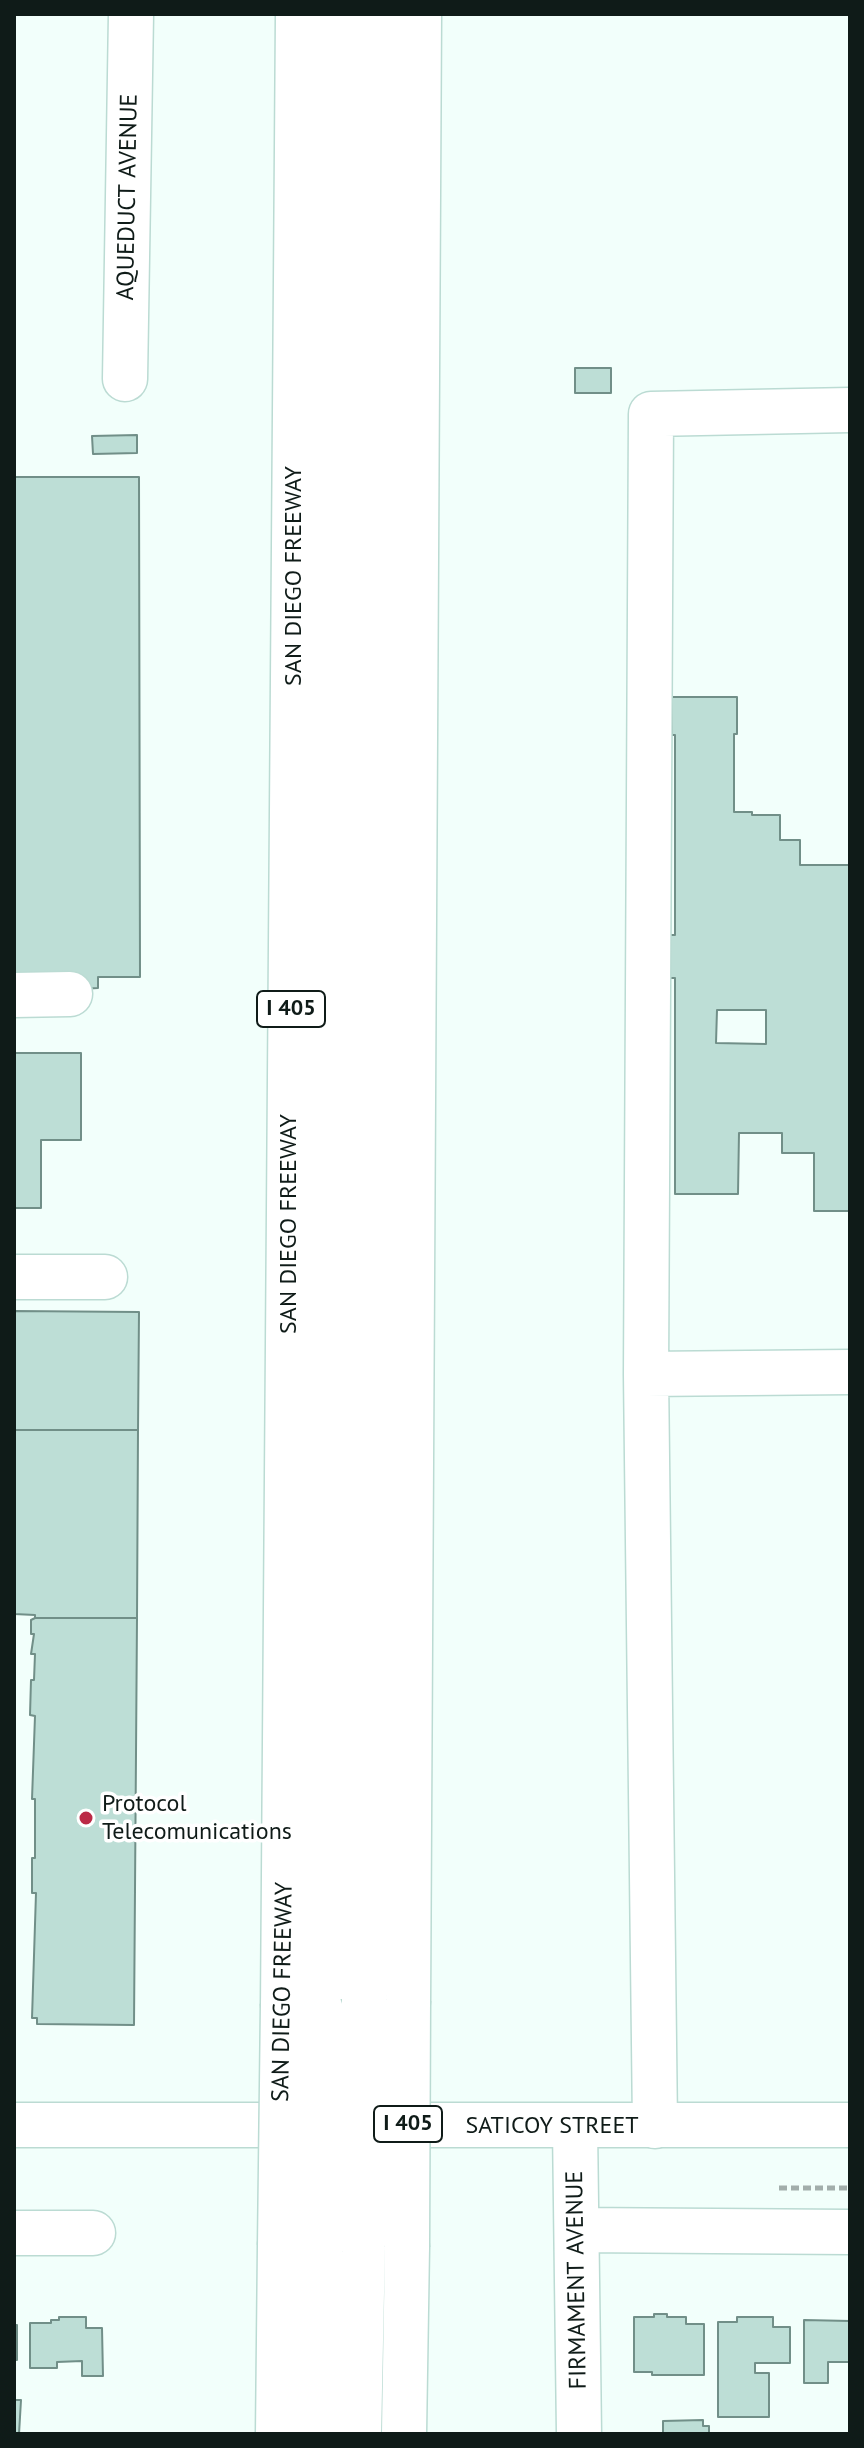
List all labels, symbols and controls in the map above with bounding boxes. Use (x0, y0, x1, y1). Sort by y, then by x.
street label: AQUEDUCT AVENUE (112, 93, 144, 301)
street label: SAN DIEGO FREEWAY (280, 466, 308, 686)
road number: I 405 (257, 991, 325, 1027)
street label: SAN DIEGO FREEWAY (275, 1114, 303, 1334)
place label: Protocol Telecomunications (102, 1790, 292, 1846)
marker: Protocol Telecomunications (77, 1809, 95, 1827)
street label: SAN DIEGO FREEWAY (267, 1882, 299, 2102)
road number: I 405 (374, 2106, 442, 2142)
street label: SATICOY STREET (465, 2112, 639, 2140)
street label: FIRMAMENT AVENUE (561, 2170, 593, 2390)

